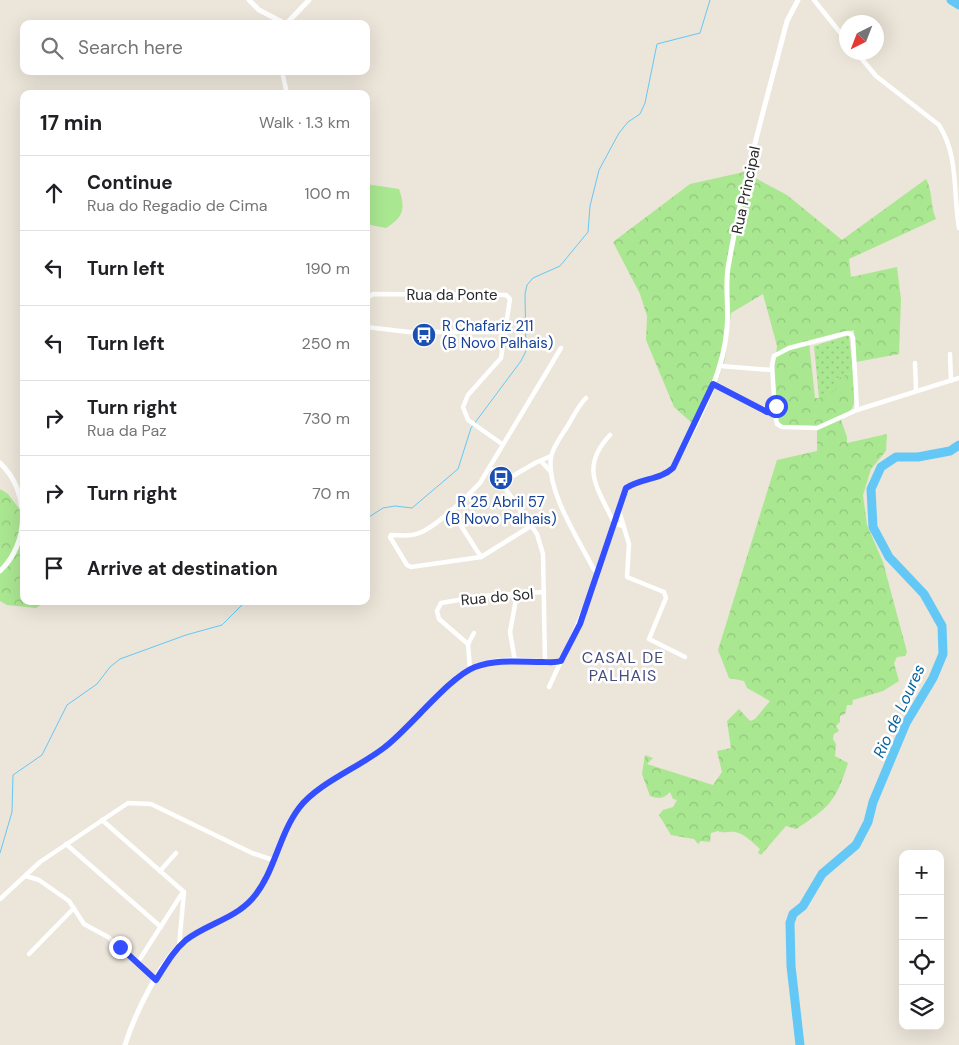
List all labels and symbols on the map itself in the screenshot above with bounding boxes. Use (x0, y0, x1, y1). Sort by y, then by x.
north arrow (839, 15, 884, 60)
street label: Rua Principal (727, 144, 765, 236)
street label: Rua da Ponte (406, 285, 498, 305)
place label: R Chafariz 211 (B Novo Palhais) (442, 316, 553, 353)
bus stop icon: R Chafariz 211 (B Novo Palhais) (411, 322, 437, 348)
route start (765, 395, 788, 418)
bus stop icon: R 25 Abril 57 (B Novo Palhais) (488, 465, 514, 491)
place label: R 25 Abril 57 (B Novo Palhais) (445, 492, 557, 529)
street label: Rua do Sol (460, 584, 534, 610)
district label: CASAL DE PALHAIS (582, 647, 664, 686)
water label: Rio de Loures (868, 661, 930, 761)
route end (109, 936, 132, 959)

